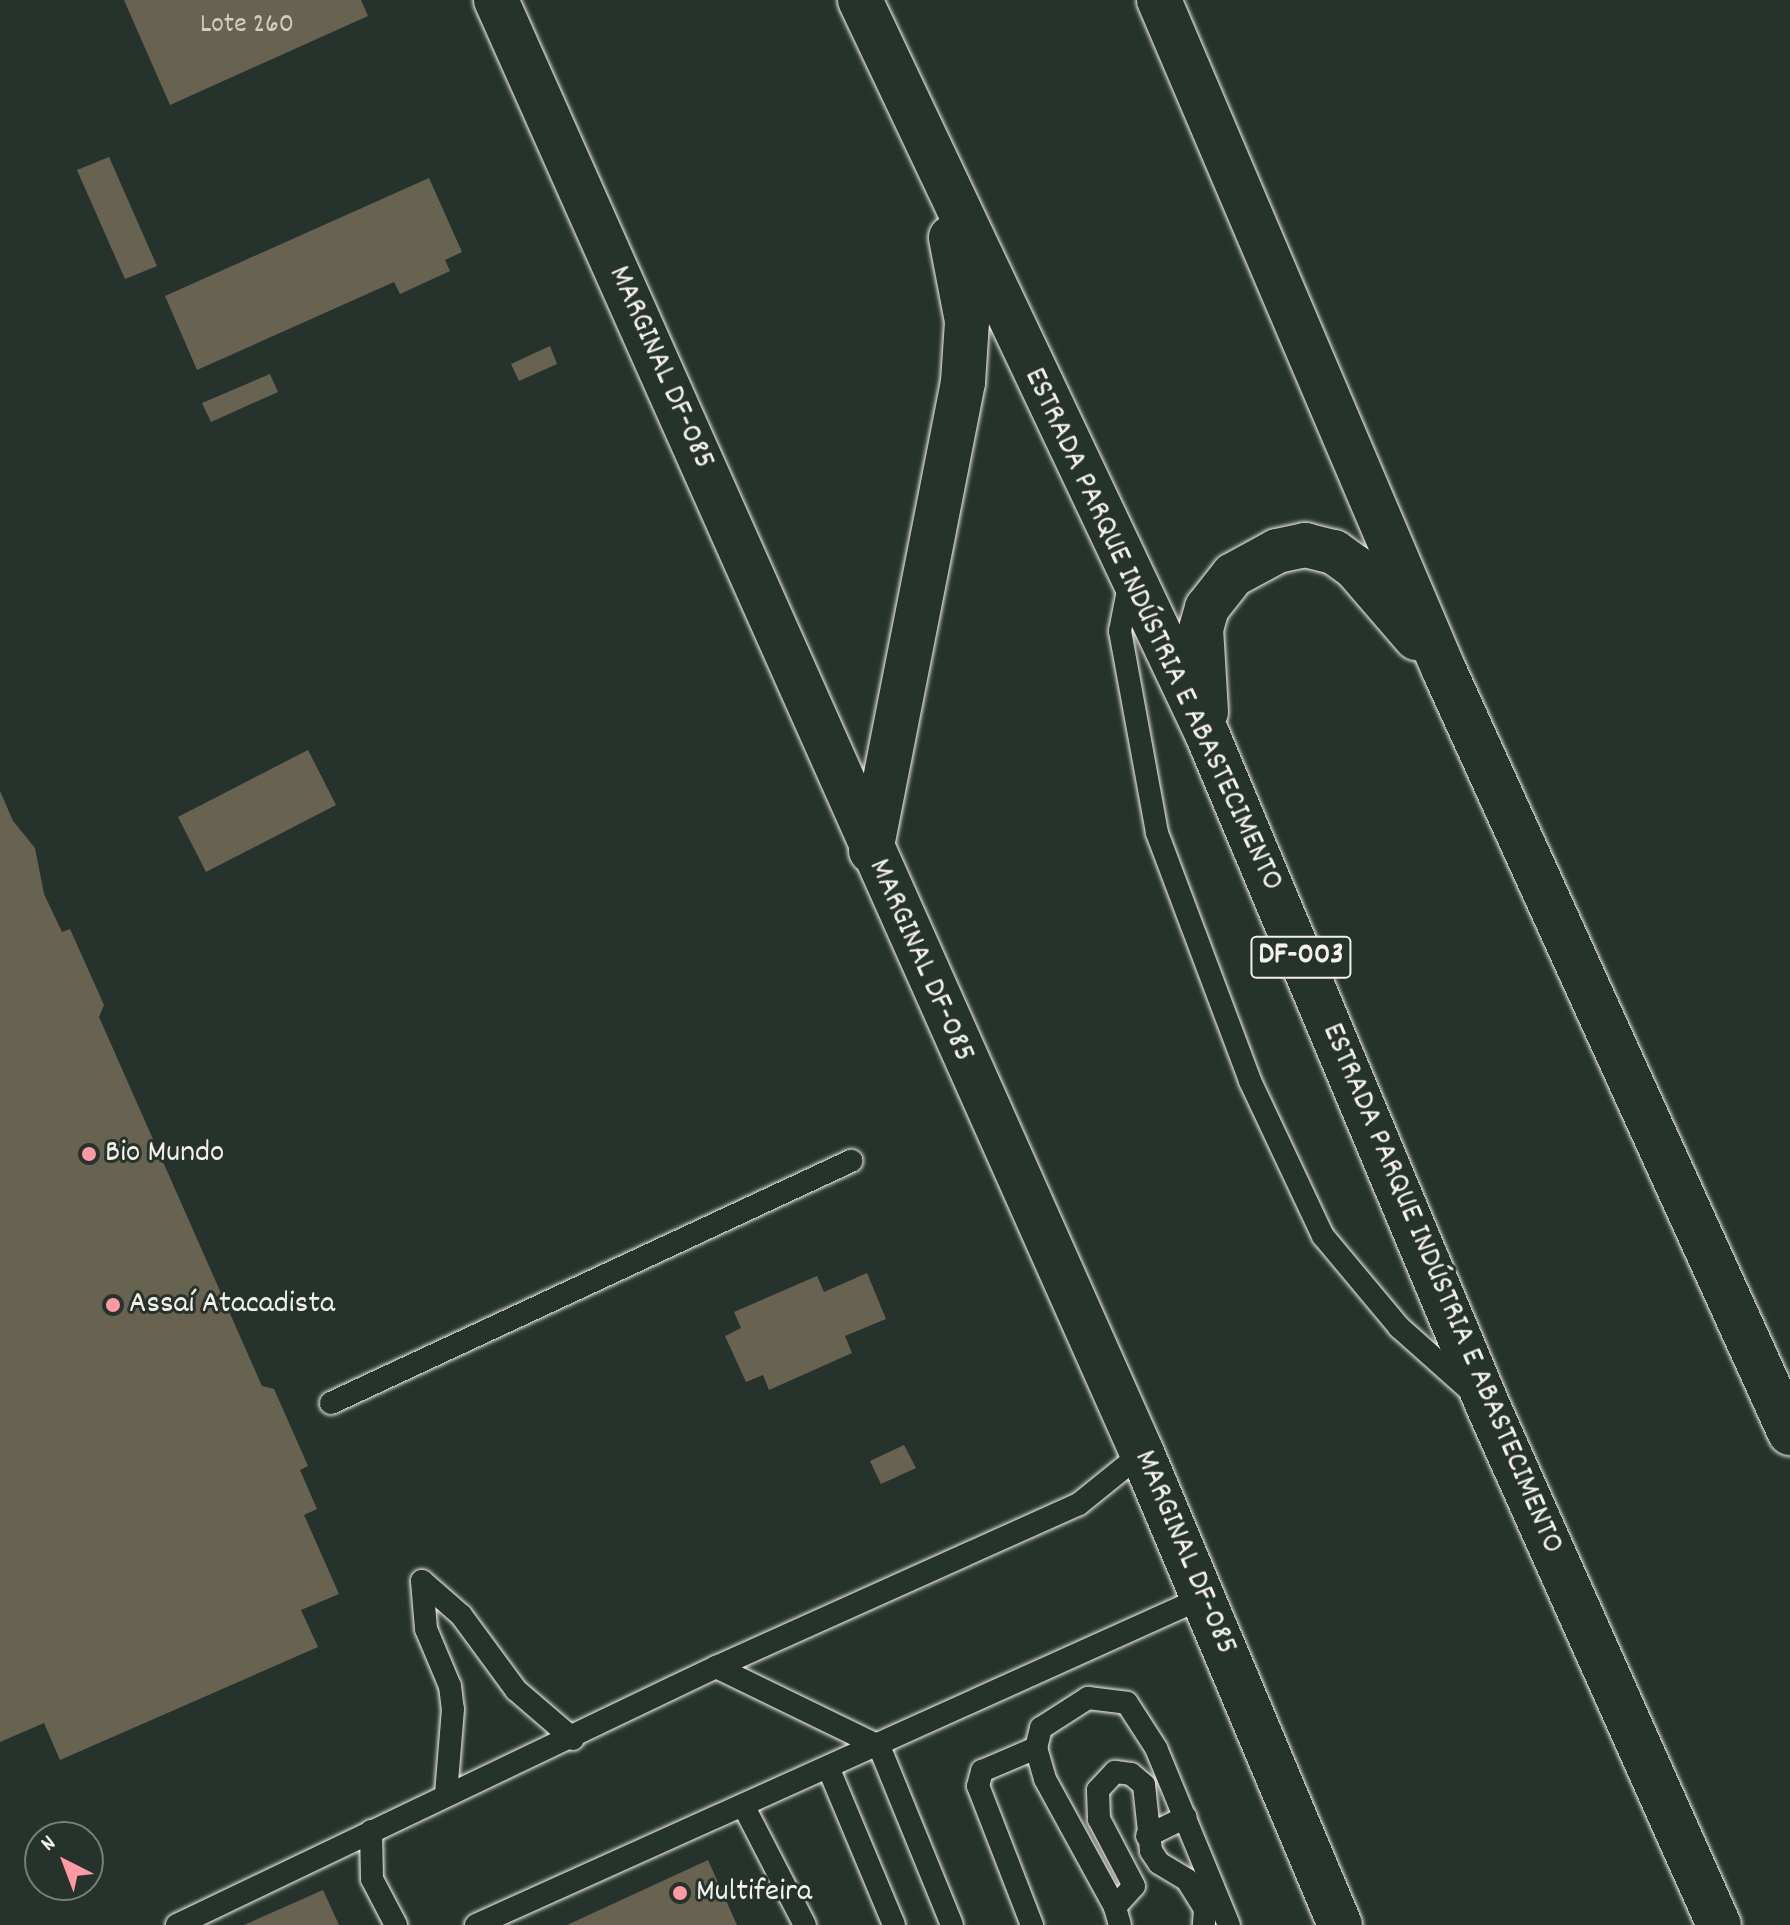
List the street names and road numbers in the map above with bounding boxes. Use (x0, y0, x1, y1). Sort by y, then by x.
street label: MARGINAL DF-085 (598, 260, 722, 476)
street label: ESTRADA PARQUE INDÚSTRIA E ABASTECIMENTO (1014, 362, 1290, 898)
street label: MARGINAL DF-085 (858, 853, 982, 1069)
road number: DF-003 (1249, 931, 1353, 983)
street label: ESTRADA PARQUE INDÚSTRIA E ABASTECIMENTO (1311, 1018, 1571, 1560)
street label: MARGINAL DF-085 (1124, 1445, 1244, 1661)

